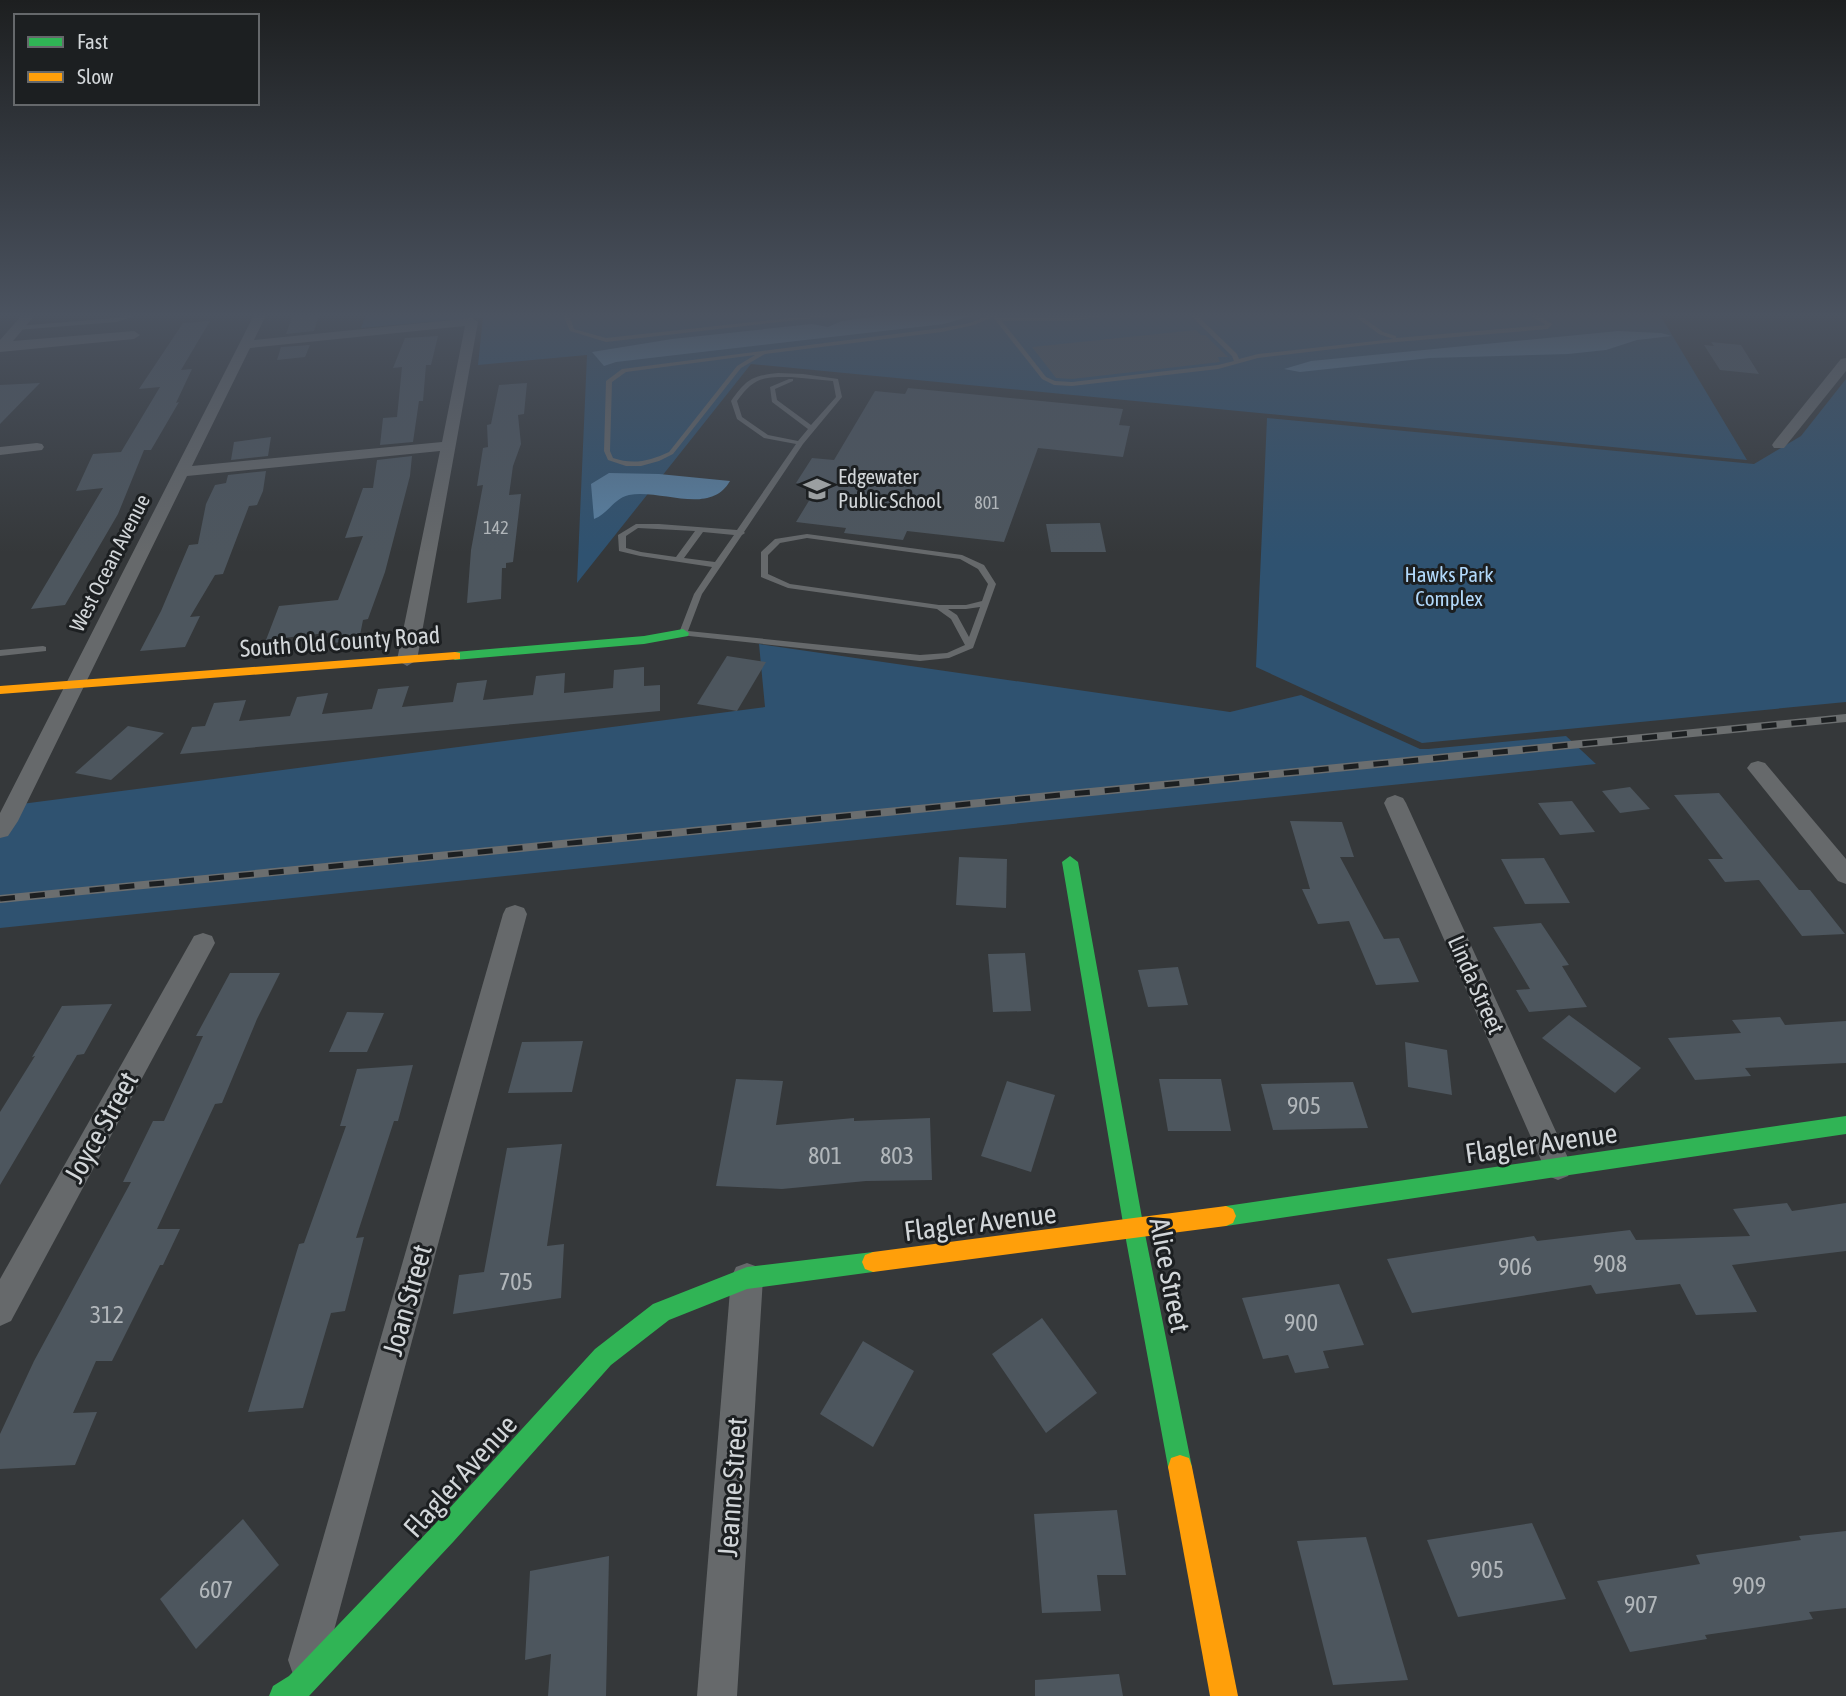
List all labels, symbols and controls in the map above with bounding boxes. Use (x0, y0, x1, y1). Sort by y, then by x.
legend (14, 14, 259, 105)
text: Fast (77, 29, 108, 53)
text: Slow (77, 64, 114, 88)
place label: Edgewater Public School (838, 464, 942, 512)
school or university icon: Edgewater Public School (802, 474, 832, 504)
street label: West Ocean Avenue (64, 490, 154, 635)
house number: 801 (974, 492, 1000, 513)
house number: 142 (483, 517, 509, 538)
park label: Hawks Park Complex (1404, 562, 1494, 610)
street label: South Old County Road (239, 621, 441, 662)
street label: Linda Street (1443, 931, 1510, 1038)
street label: Joyce Street (58, 1066, 144, 1188)
house number: 905 (1287, 1092, 1321, 1119)
street label: Flagler Avenue (1463, 1116, 1619, 1170)
house number: 801 (808, 1142, 842, 1169)
house number: 803 (880, 1142, 914, 1169)
street label: Flagler Avenue (902, 1197, 1058, 1247)
street label: Alice Street (1143, 1215, 1197, 1335)
street label: Joan Street (376, 1241, 438, 1359)
house number: 908 (1593, 1250, 1627, 1277)
house number: 906 (1498, 1253, 1532, 1280)
house number: 705 (499, 1268, 533, 1295)
house number: 312 (90, 1301, 124, 1328)
house number: 900 (1284, 1309, 1318, 1336)
street label: Flagler Avenue (397, 1408, 523, 1544)
street label: Jeanne Street (711, 1416, 753, 1558)
house number: 905 (1470, 1556, 1504, 1583)
house number: 909 (1732, 1572, 1766, 1599)
house number: 607 (199, 1576, 233, 1603)
house number: 907 (1624, 1591, 1658, 1618)

